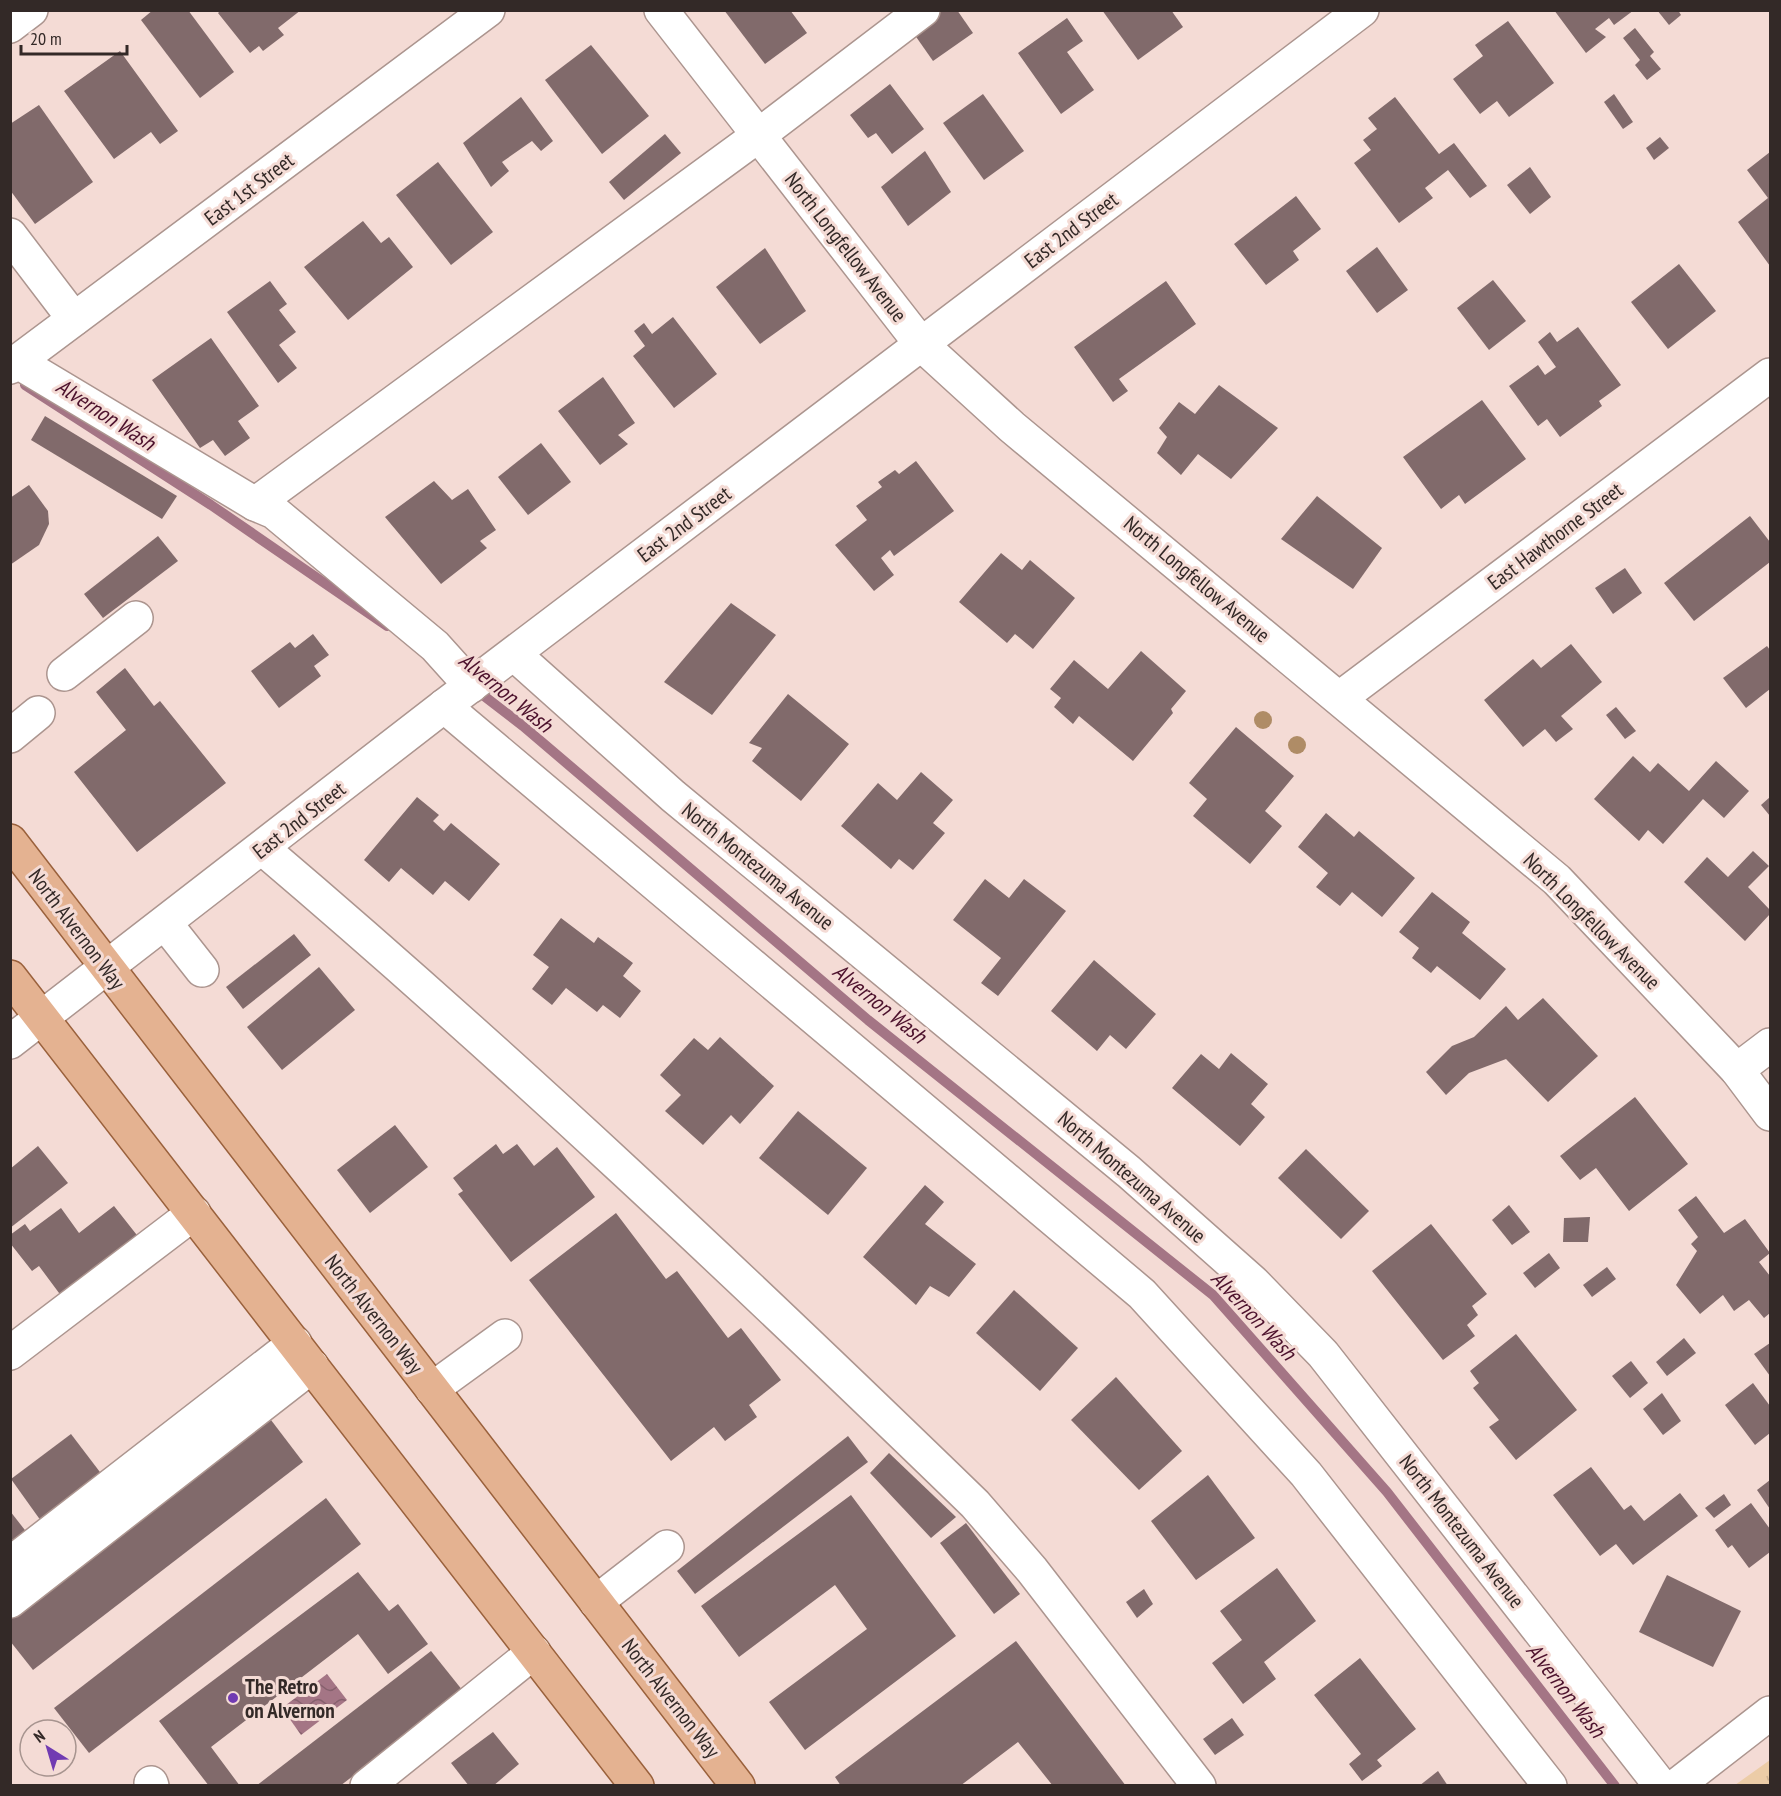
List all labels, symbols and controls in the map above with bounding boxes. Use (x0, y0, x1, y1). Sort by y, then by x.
scale bar (21, 18, 128, 56)
text: 20 m (30, 27, 62, 50)
street label: East 1st Street (199, 146, 299, 231)
street label: North Longfellow Avenue (779, 167, 913, 327)
street label: East 2nd Street (1019, 186, 1123, 274)
water label: Alvernon Wash (51, 372, 162, 457)
street label: East Hawthorne Street (1482, 476, 1628, 596)
street label: East 2nd Street (632, 480, 736, 568)
street label: North Longfellow Avenue (1118, 510, 1276, 648)
water label: Alvernon Wash (454, 646, 559, 739)
street label: East 2nd Street (247, 775, 351, 865)
street label: North Montezuma Avenue (677, 796, 839, 936)
street label: North Longfellow Avenue (1518, 847, 1666, 995)
street label: North Alvernon Way (23, 863, 131, 995)
water label: Alvernon Wash (828, 957, 933, 1050)
street label: North Montezuma Avenue (1052, 1105, 1212, 1249)
street label: North Alvernon Way (319, 1249, 429, 1379)
water label: Alvernon Wash (1205, 1264, 1303, 1367)
street label: North Montezuma Avenue (1394, 1449, 1530, 1613)
street label: North Alvernon Way (616, 1633, 726, 1763)
water label: Alvernon Wash (1520, 1637, 1612, 1744)
place label: The Retro on Alvernon (245, 1673, 335, 1724)
marker: The Retro on Alvernon (226, 1691, 240, 1705)
north arrow (18, 1718, 78, 1778)
text: N (30, 1725, 48, 1747)

